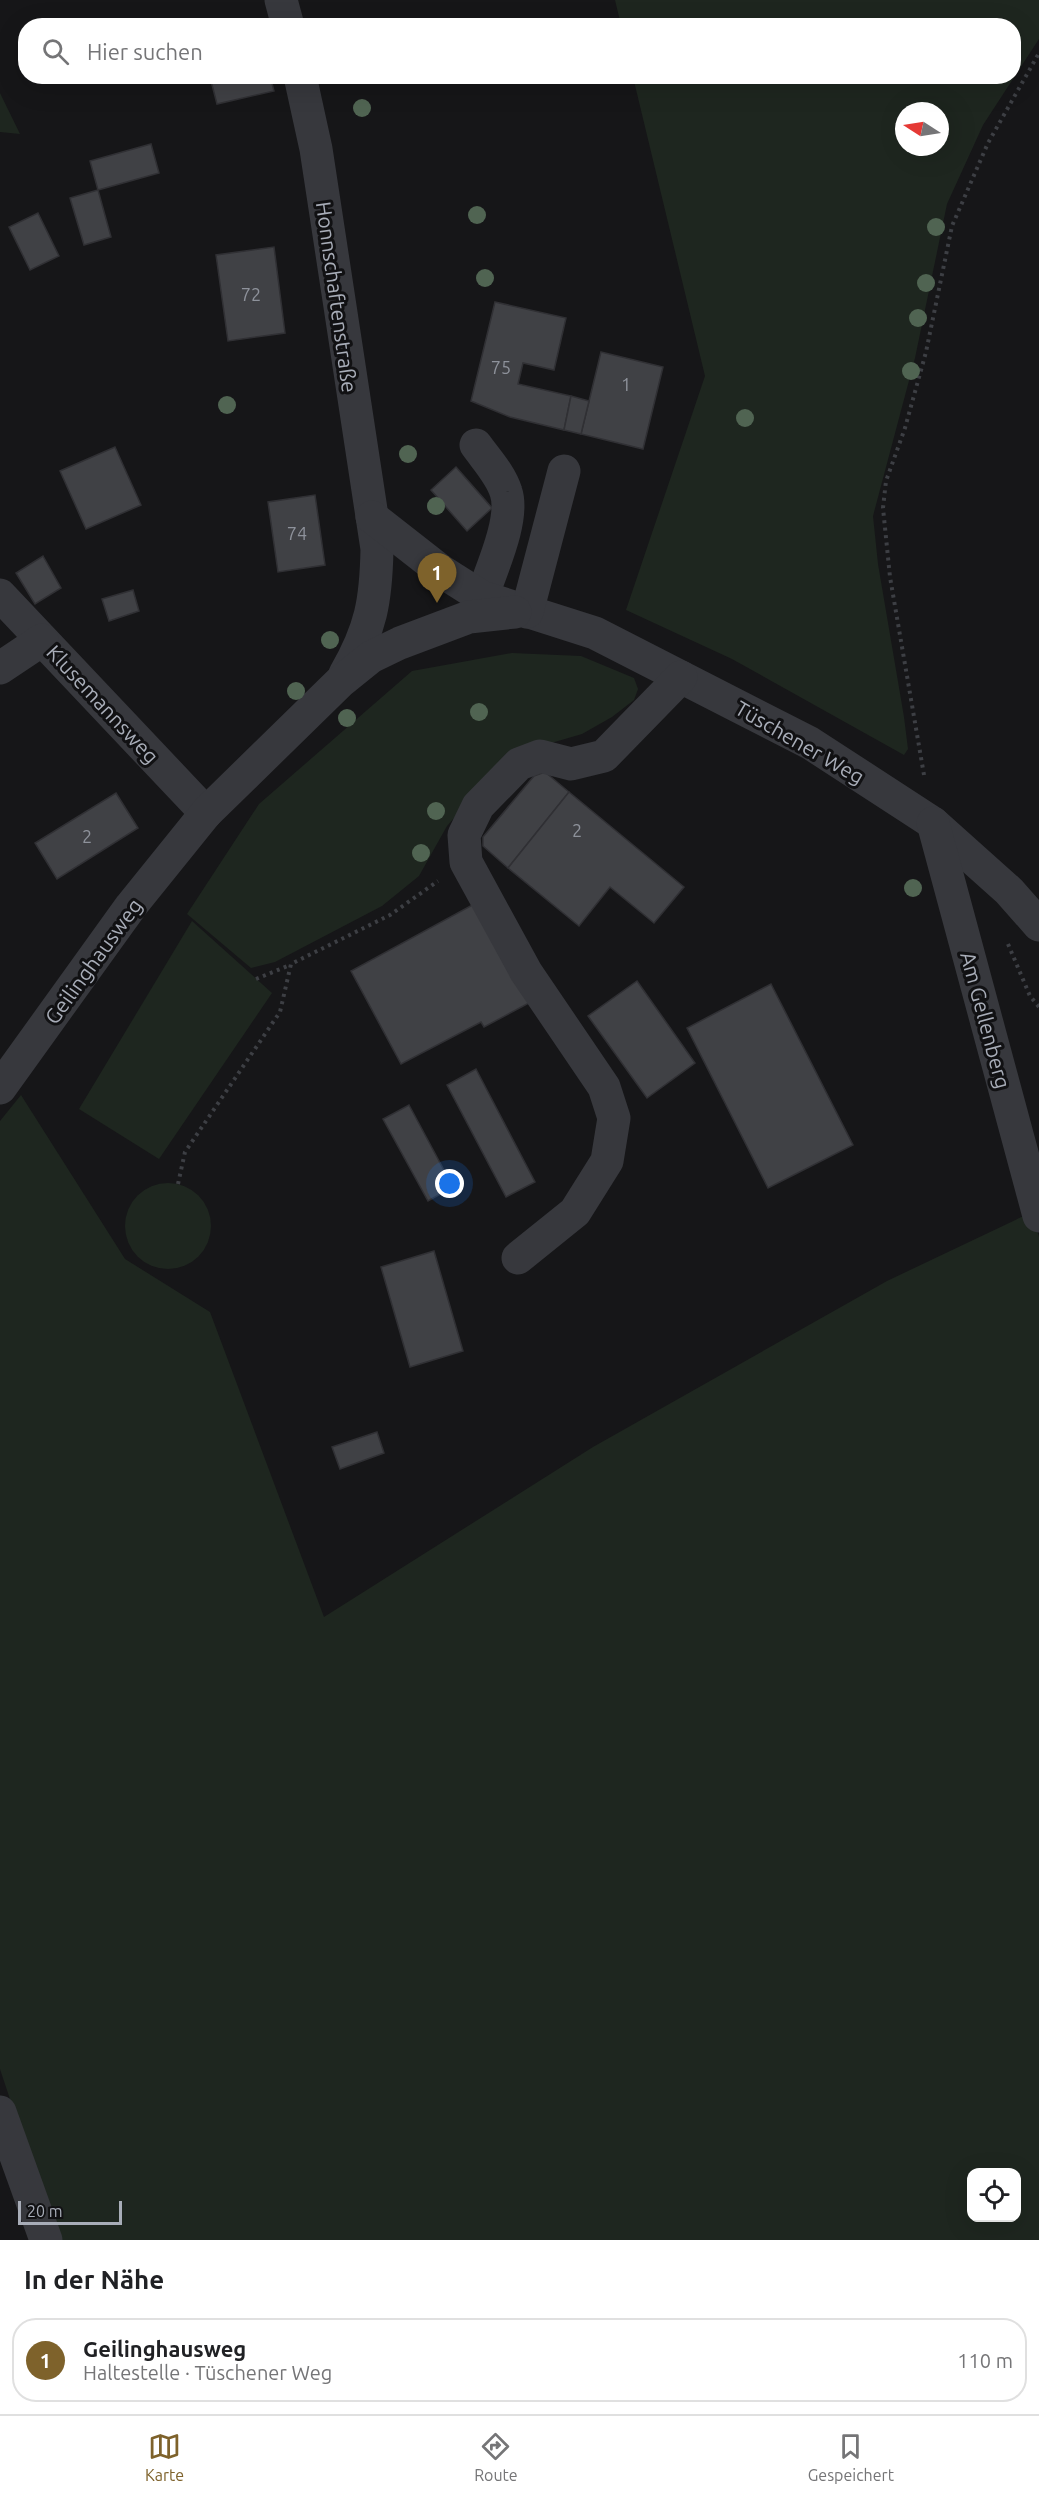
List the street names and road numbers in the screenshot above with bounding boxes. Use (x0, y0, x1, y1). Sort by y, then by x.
street label: Honnschaftenstraße (312, 200, 362, 394)
street label: Klusemannsweg (42, 640, 164, 768)
street label: Tüschener Weg (731, 695, 869, 789)
street label: Geilinghausweg (39, 894, 147, 1028)
street label: Am Gellenberg (956, 949, 1016, 1091)

